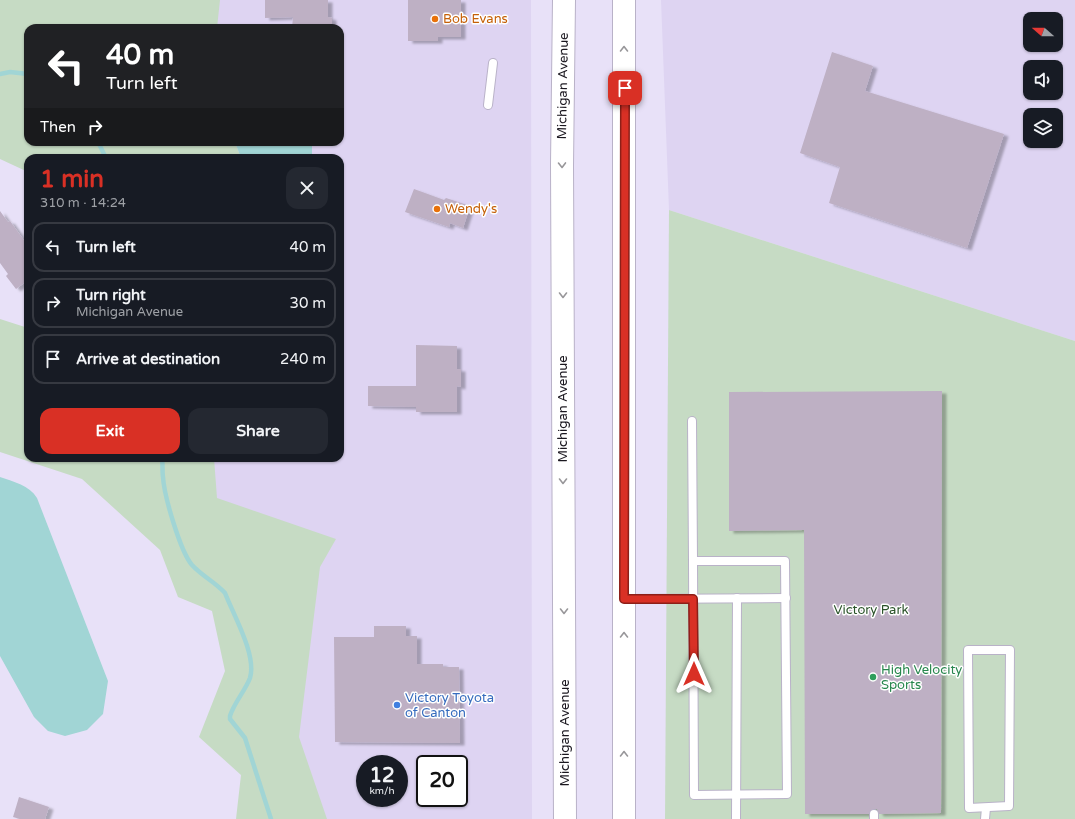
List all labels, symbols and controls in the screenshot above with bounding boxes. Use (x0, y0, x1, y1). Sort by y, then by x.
place label: Bob Evans (443, 11, 508, 27)
north arrow (1023, 12, 1063, 52)
map controls (1023, 12, 1063, 148)
marker: Bob Evans (430, 14, 440, 24)
street label: Michigan Avenue (554, 32, 572, 140)
text: 40 m (106, 38, 174, 72)
icon: left (40, 40, 92, 92)
one-way arrow (620, 46, 628, 52)
button: sound (1023, 60, 1063, 100)
pin (608, 71, 642, 105)
text: Turn left (106, 72, 178, 94)
icon: arrive (614, 77, 636, 99)
button: layers (1023, 108, 1063, 148)
icon: right (84, 116, 106, 138)
text: Then (40, 118, 76, 136)
one-way arrow (558, 162, 566, 168)
text: 1 min (40, 165, 104, 194)
button: close (286, 167, 328, 209)
text: 310 m · 14:24 (40, 195, 126, 211)
place label: Wendy's (445, 201, 497, 217)
marker: Wendy's (432, 204, 442, 214)
icon: left (42, 236, 64, 258)
text: Turn left (76, 238, 136, 256)
text: 40 m (289, 238, 326, 256)
text: Turn right (76, 286, 146, 304)
icon: right (42, 292, 64, 314)
one-way arrow (559, 292, 567, 298)
text: 30 m (289, 294, 326, 312)
text: Michigan Avenue (76, 304, 183, 320)
icon: arrive (42, 348, 64, 370)
text: Arrive at destination (76, 350, 220, 368)
text: 240 m (280, 350, 326, 368)
street label: Michigan Avenue (555, 355, 571, 463)
button: Exit (40, 408, 180, 454)
button: Share (188, 408, 328, 454)
one-way arrow (559, 478, 567, 484)
park label: Victory Park (834, 602, 908, 618)
one-way arrow (560, 608, 568, 614)
one-way arrow (620, 632, 628, 638)
position arrow (673, 653, 715, 695)
place label: High Velocity Sports (881, 662, 962, 693)
marker: High Velocity Sports (868, 672, 878, 682)
street label: Michigan Avenue (557, 679, 573, 787)
place label: Victory Toyota of Canton (405, 690, 494, 721)
marker: Victory Toyota of Canton (392, 700, 402, 710)
one-way arrow (620, 751, 628, 757)
speed limit sign: 20 (416, 755, 468, 807)
text: 12 (369, 764, 395, 788)
text: km/h (369, 785, 395, 797)

